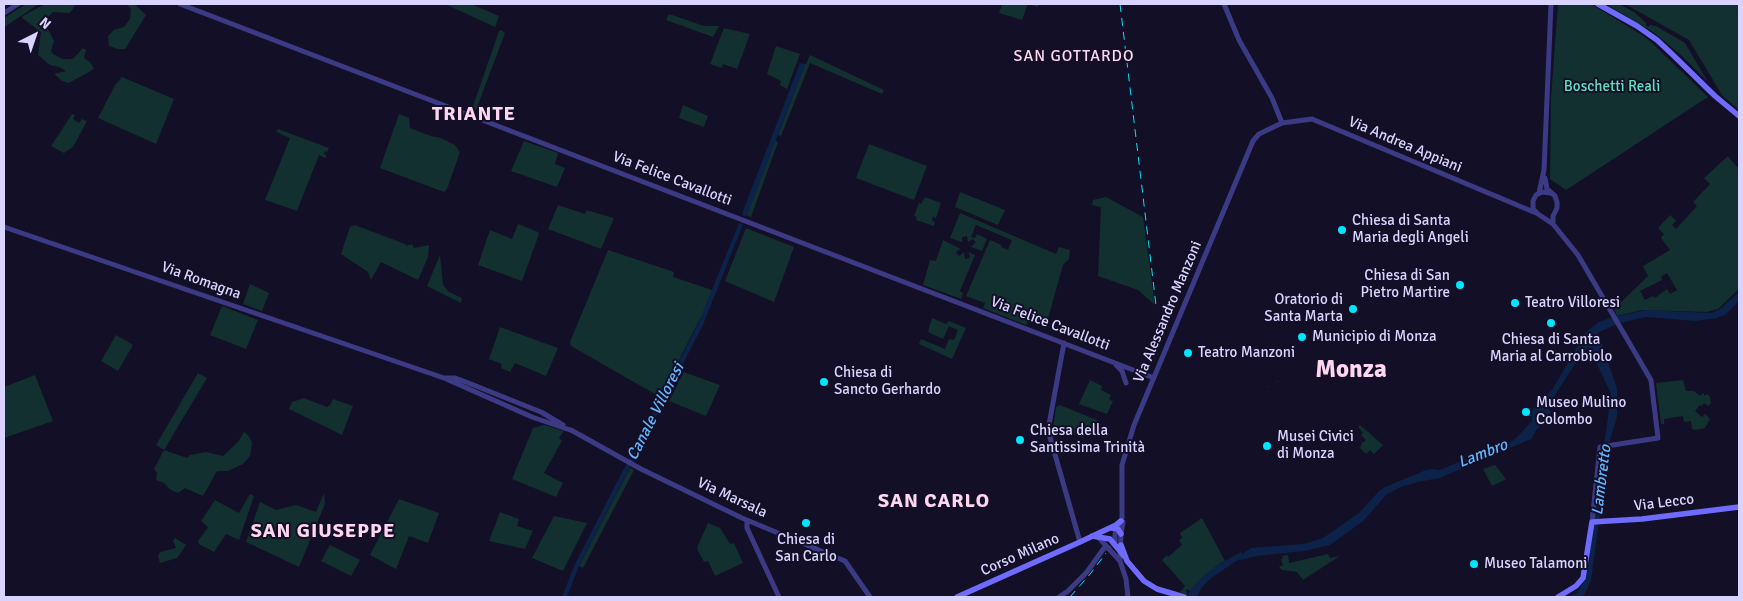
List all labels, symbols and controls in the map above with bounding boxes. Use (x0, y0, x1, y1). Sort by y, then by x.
north arrow (10, 10, 60, 60)
text: N (36, 14, 54, 33)
district label: SAN GOTTARDO (1012, 47, 1136, 67)
park label: Boschetti Reali (1564, 78, 1660, 96)
district label: TRIANTE (431, 103, 517, 127)
street label: Via Andrea Appiani (1346, 113, 1464, 177)
street label: Via Felice Cavallotti (610, 148, 734, 210)
place label: Chiesa di Santa Maria degli Angeli (1352, 212, 1469, 247)
marker: Chiesa di Santa Maria degli Angeli (1336, 224, 1348, 236)
street label: Via Alessandro Manzoni (1130, 239, 1206, 385)
street label: Via Romagna (159, 258, 243, 304)
place label: Chiesa di San Pietro Martire (1361, 267, 1450, 302)
marker: Chiesa di San Pietro Martire (1454, 279, 1466, 291)
place label: Oratorio di Santa Marta (1264, 291, 1343, 326)
street label: Via Felice Cavallotti (988, 293, 1112, 355)
place label: Teatro Villoresi (1525, 294, 1620, 312)
marker: Teatro Villoresi (1509, 297, 1521, 309)
marker: Oratorio di Santa Marta (1347, 303, 1359, 315)
marker: Chiesa di Santa Maria al Carrobiolo (1545, 317, 1557, 329)
place label: Municipio di Monza (1312, 328, 1437, 346)
marker: Municipio di Monza (1296, 331, 1308, 343)
place label: Chiesa di Santa Maria al Carrobiolo (1490, 331, 1612, 366)
place label: Teatro Manzoni (1198, 344, 1295, 362)
marker: Teatro Manzoni (1182, 347, 1194, 359)
district label: Monza (1315, 355, 1387, 385)
water label: Canale Villoresi (623, 360, 689, 464)
place label: Chiesa di Sancto Gerhardo (834, 364, 941, 399)
marker: Chiesa di Sancto Gerhardo (818, 376, 830, 388)
place label: Museo Mulino Colombo (1536, 394, 1626, 429)
marker: Museo Mulino Colombo (1520, 406, 1532, 418)
place label: Chiesa della Santissima Trinità (1030, 422, 1145, 457)
place label: Musei Civici di Monza (1277, 428, 1354, 463)
marker: Chiesa della Santissima Trinità (1014, 434, 1026, 446)
water label: Lambro (1456, 435, 1510, 473)
marker: Musei Civici di Monza (1261, 440, 1273, 452)
water label: Lambretto (1588, 444, 1616, 516)
street label: Via Marsala (694, 474, 770, 522)
district label: SAN CARLO (877, 490, 991, 514)
street label: Via Lecco (1633, 490, 1695, 516)
marker: Chiesa di San Carlo (800, 517, 812, 529)
district label: SAN GIUSEPPE (249, 520, 397, 544)
street label: Corso Milano (978, 530, 1062, 580)
place label: Chiesa di San Carlo (775, 531, 837, 566)
place label: Museo Talamoni (1484, 555, 1587, 573)
marker: Museo Talamoni (1468, 558, 1480, 570)

